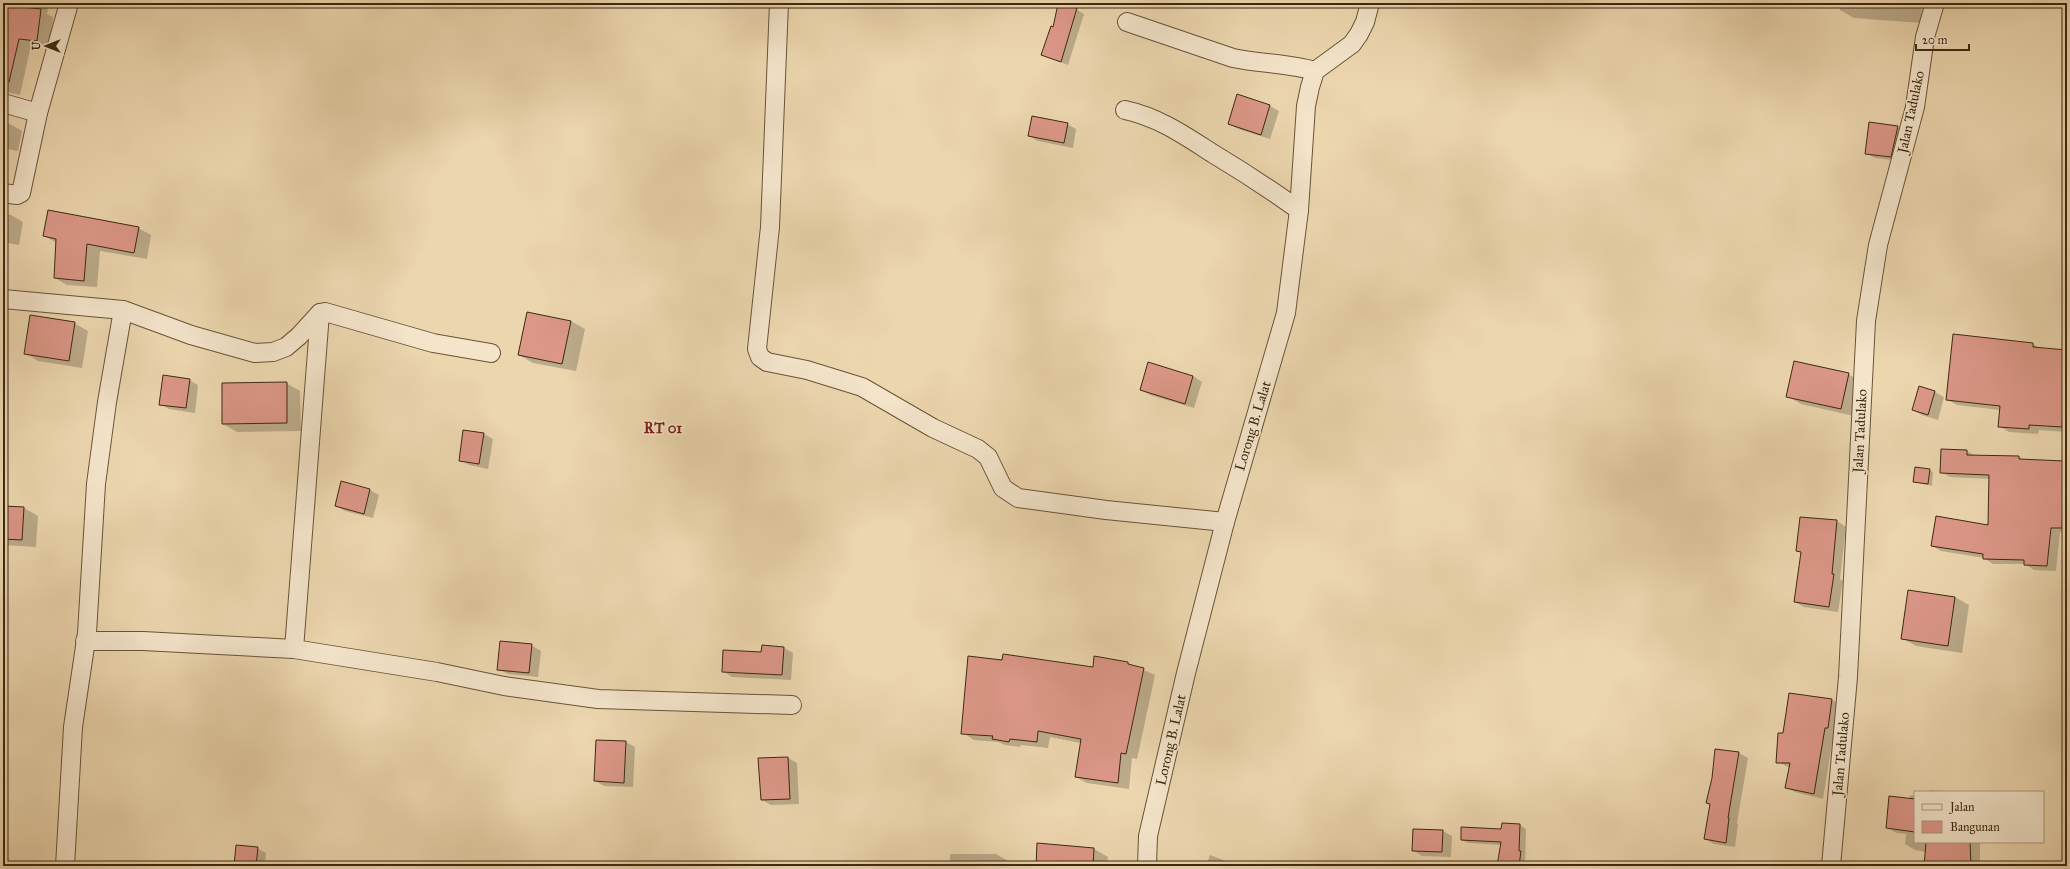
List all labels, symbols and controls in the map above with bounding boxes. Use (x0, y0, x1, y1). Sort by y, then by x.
north arrow (26, 26, 66, 66)
scale bar (1916, 26, 1969, 52)
text: 20 m (1922, 33, 1948, 47)
text: U (30, 41, 43, 50)
street label: Jalan Tadulako (1894, 69, 1929, 157)
street label: Lorong B. Lalat (1231, 379, 1275, 473)
street label: Jalan Tadulako (1849, 389, 1872, 475)
district label: RT 01 (644, 419, 682, 437)
street label: Lorong B. Lalat (1152, 693, 1190, 787)
street label: Jalan Tadulako (1829, 711, 1854, 799)
legend (1914, 791, 2044, 843)
text: Jalan (1948, 800, 1975, 815)
text: Bangunan (1950, 820, 2000, 835)

